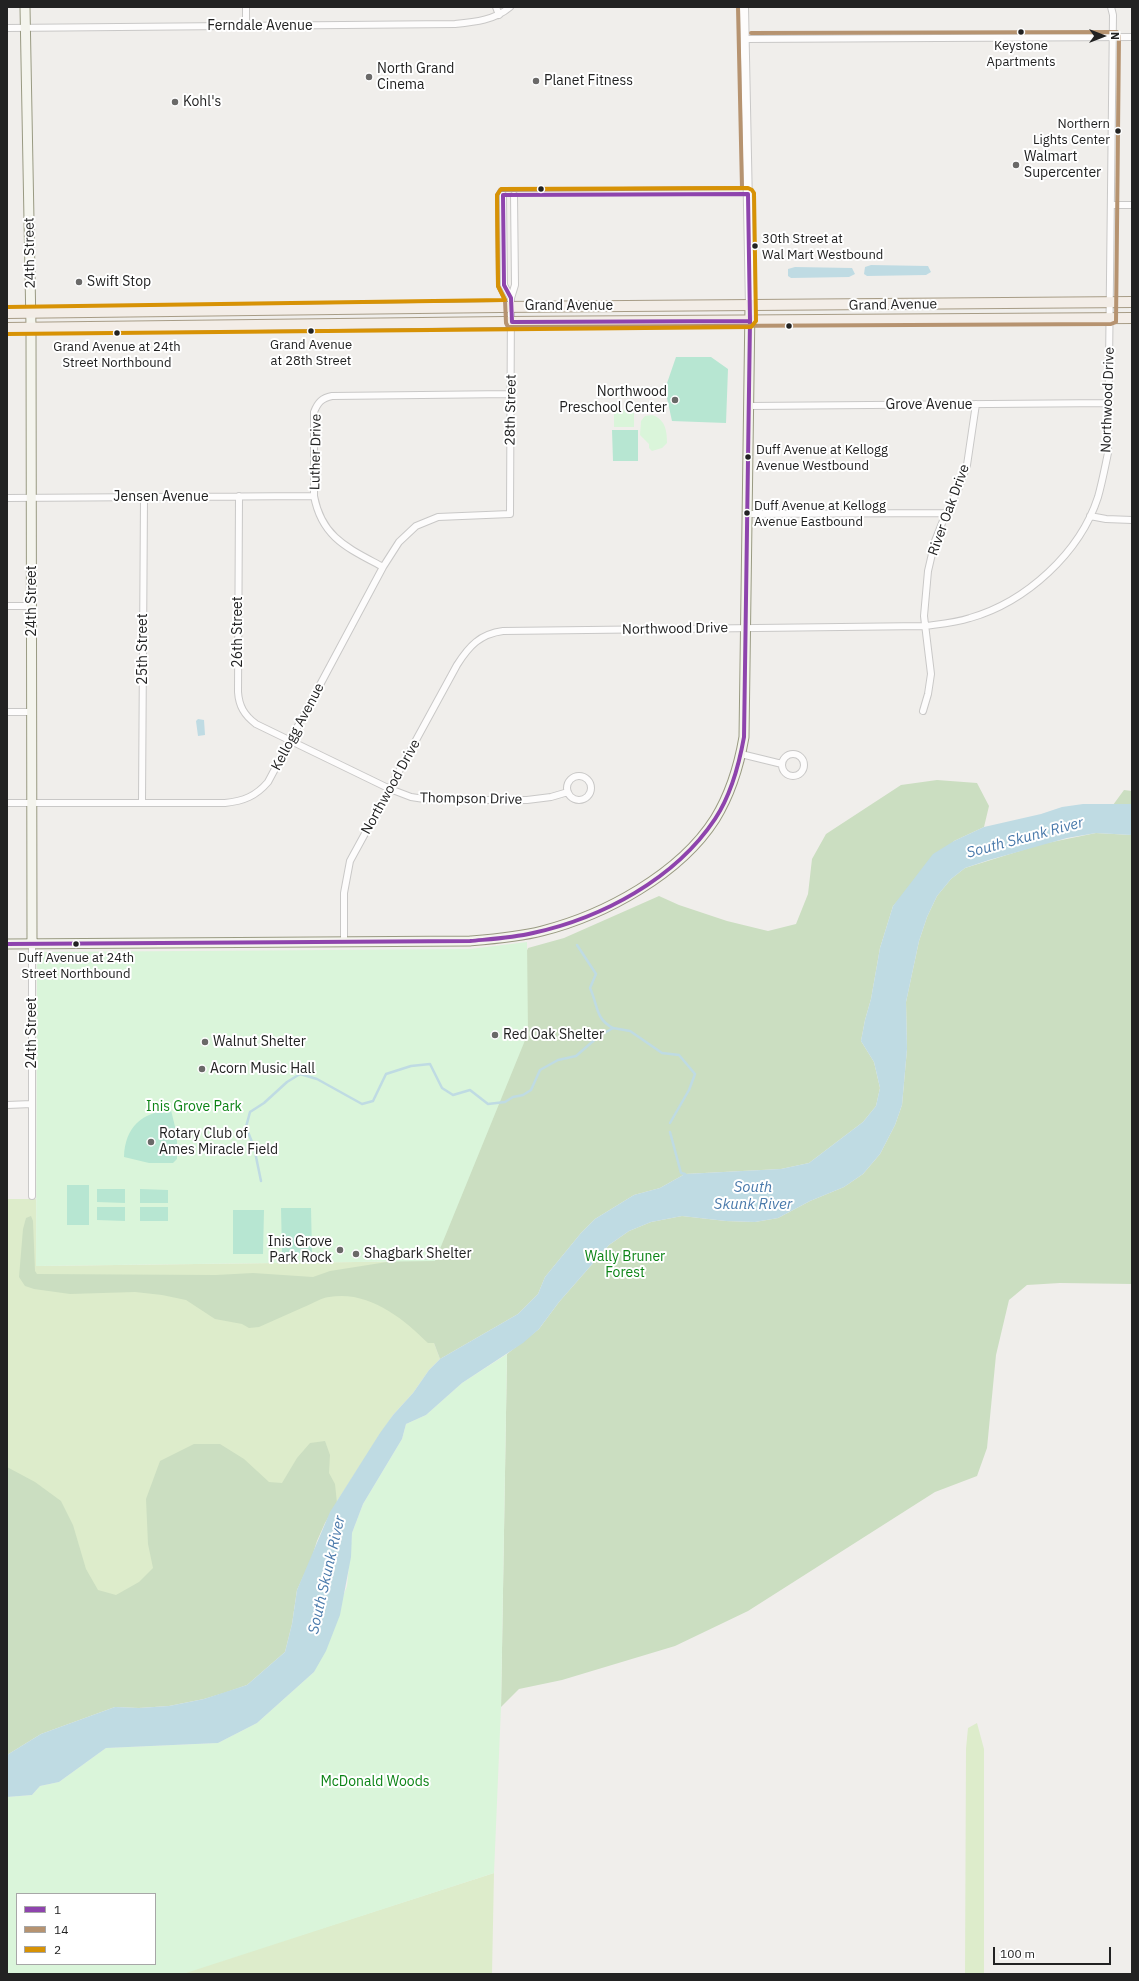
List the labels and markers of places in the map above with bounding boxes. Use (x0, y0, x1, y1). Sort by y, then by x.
marker: Keystone Apartments (1016, 27, 1026, 37)
place label: Keystone Apartments (987, 38, 1055, 69)
place label: North Grand Cinema (377, 61, 454, 94)
marker: North Grand Cinema (364, 72, 374, 82)
place label: Planet Fitness (544, 73, 633, 89)
marker: Planet Fitness (531, 76, 541, 86)
place label: Kohl's (183, 94, 221, 110)
marker: Kohl's (170, 97, 180, 107)
place label: Northern Lights Center (1033, 116, 1110, 147)
marker: Northern Lights Center (1113, 126, 1123, 136)
place label: Walmart Supercenter (1024, 149, 1101, 182)
marker: Walmart Supercenter (1011, 160, 1021, 170)
unlabelled marker (536, 184, 546, 194)
place label: 30th Street at Wal Mart Westbound (762, 231, 883, 262)
marker: 30th Street at Wal Mart Westbound (750, 241, 760, 251)
place label: Swift Stop (87, 274, 151, 290)
marker: Swift Stop (74, 277, 84, 287)
unlabelled marker (784, 321, 794, 331)
marker: Grand Avenue at 28th Street (306, 326, 316, 336)
marker: Grand Avenue at 24th Street Northbound (112, 328, 122, 338)
place label: Grand Avenue at 28th Street (270, 337, 352, 368)
place label: Grand Avenue at 24th Street Northbound (53, 339, 181, 370)
place label: Northwood Preschool Center (559, 384, 667, 416)
marker: Northwood Preschool Center (670, 395, 680, 405)
place label: Duff Avenue at Kellogg Avenue Westbound (756, 442, 888, 473)
marker: Duff Avenue at Kellogg Avenue Westbound (743, 452, 753, 462)
place label: Duff Avenue at Kellogg Avenue Eastbound (754, 498, 886, 529)
marker: Duff Avenue at Kellogg Avenue Eastbound (742, 508, 752, 518)
marker: Duff Avenue at 24th Street Northbound (71, 939, 81, 949)
place label: Duff Avenue at 24th Street Northbound (18, 950, 134, 981)
place label: Red Oak Shelter (503, 1027, 604, 1043)
marker: Red Oak Shelter (490, 1030, 500, 1040)
place label: Walnut Shelter (213, 1034, 306, 1050)
marker: Walnut Shelter (200, 1037, 210, 1047)
place label: Acorn Music Hall (210, 1061, 315, 1077)
marker: Acorn Music Hall (197, 1064, 207, 1074)
place label: Rotary Club of Ames Miracle Field (159, 1126, 278, 1158)
marker: Rotary Club of Ames Miracle Field (146, 1137, 156, 1147)
place label: Inis Grove Park Rock (268, 1234, 332, 1266)
marker: Inis Grove Park Rock (335, 1245, 345, 1255)
place label: Shagbark Shelter (364, 1246, 472, 1262)
marker: Shagbark Shelter (351, 1249, 361, 1259)

